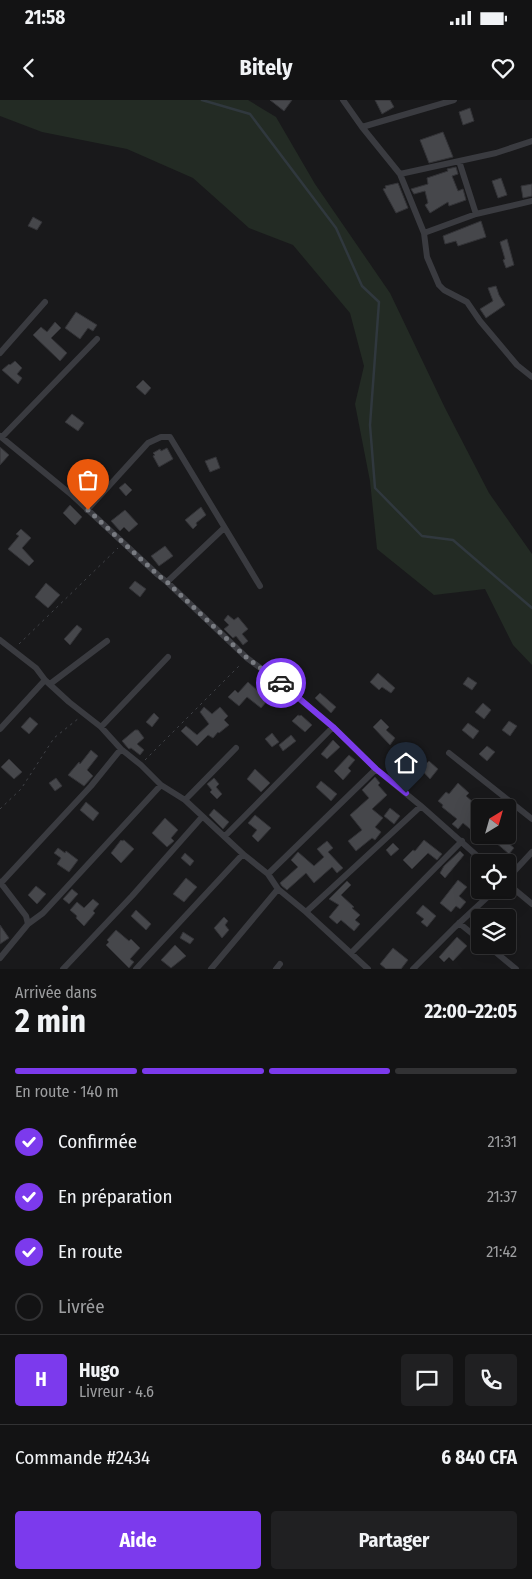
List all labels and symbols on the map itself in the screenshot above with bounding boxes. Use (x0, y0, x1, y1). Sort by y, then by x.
pin (67, 459, 109, 510)
courier (256, 658, 306, 708)
pin (385, 742, 427, 793)
north arrow (471, 799, 516, 844)

